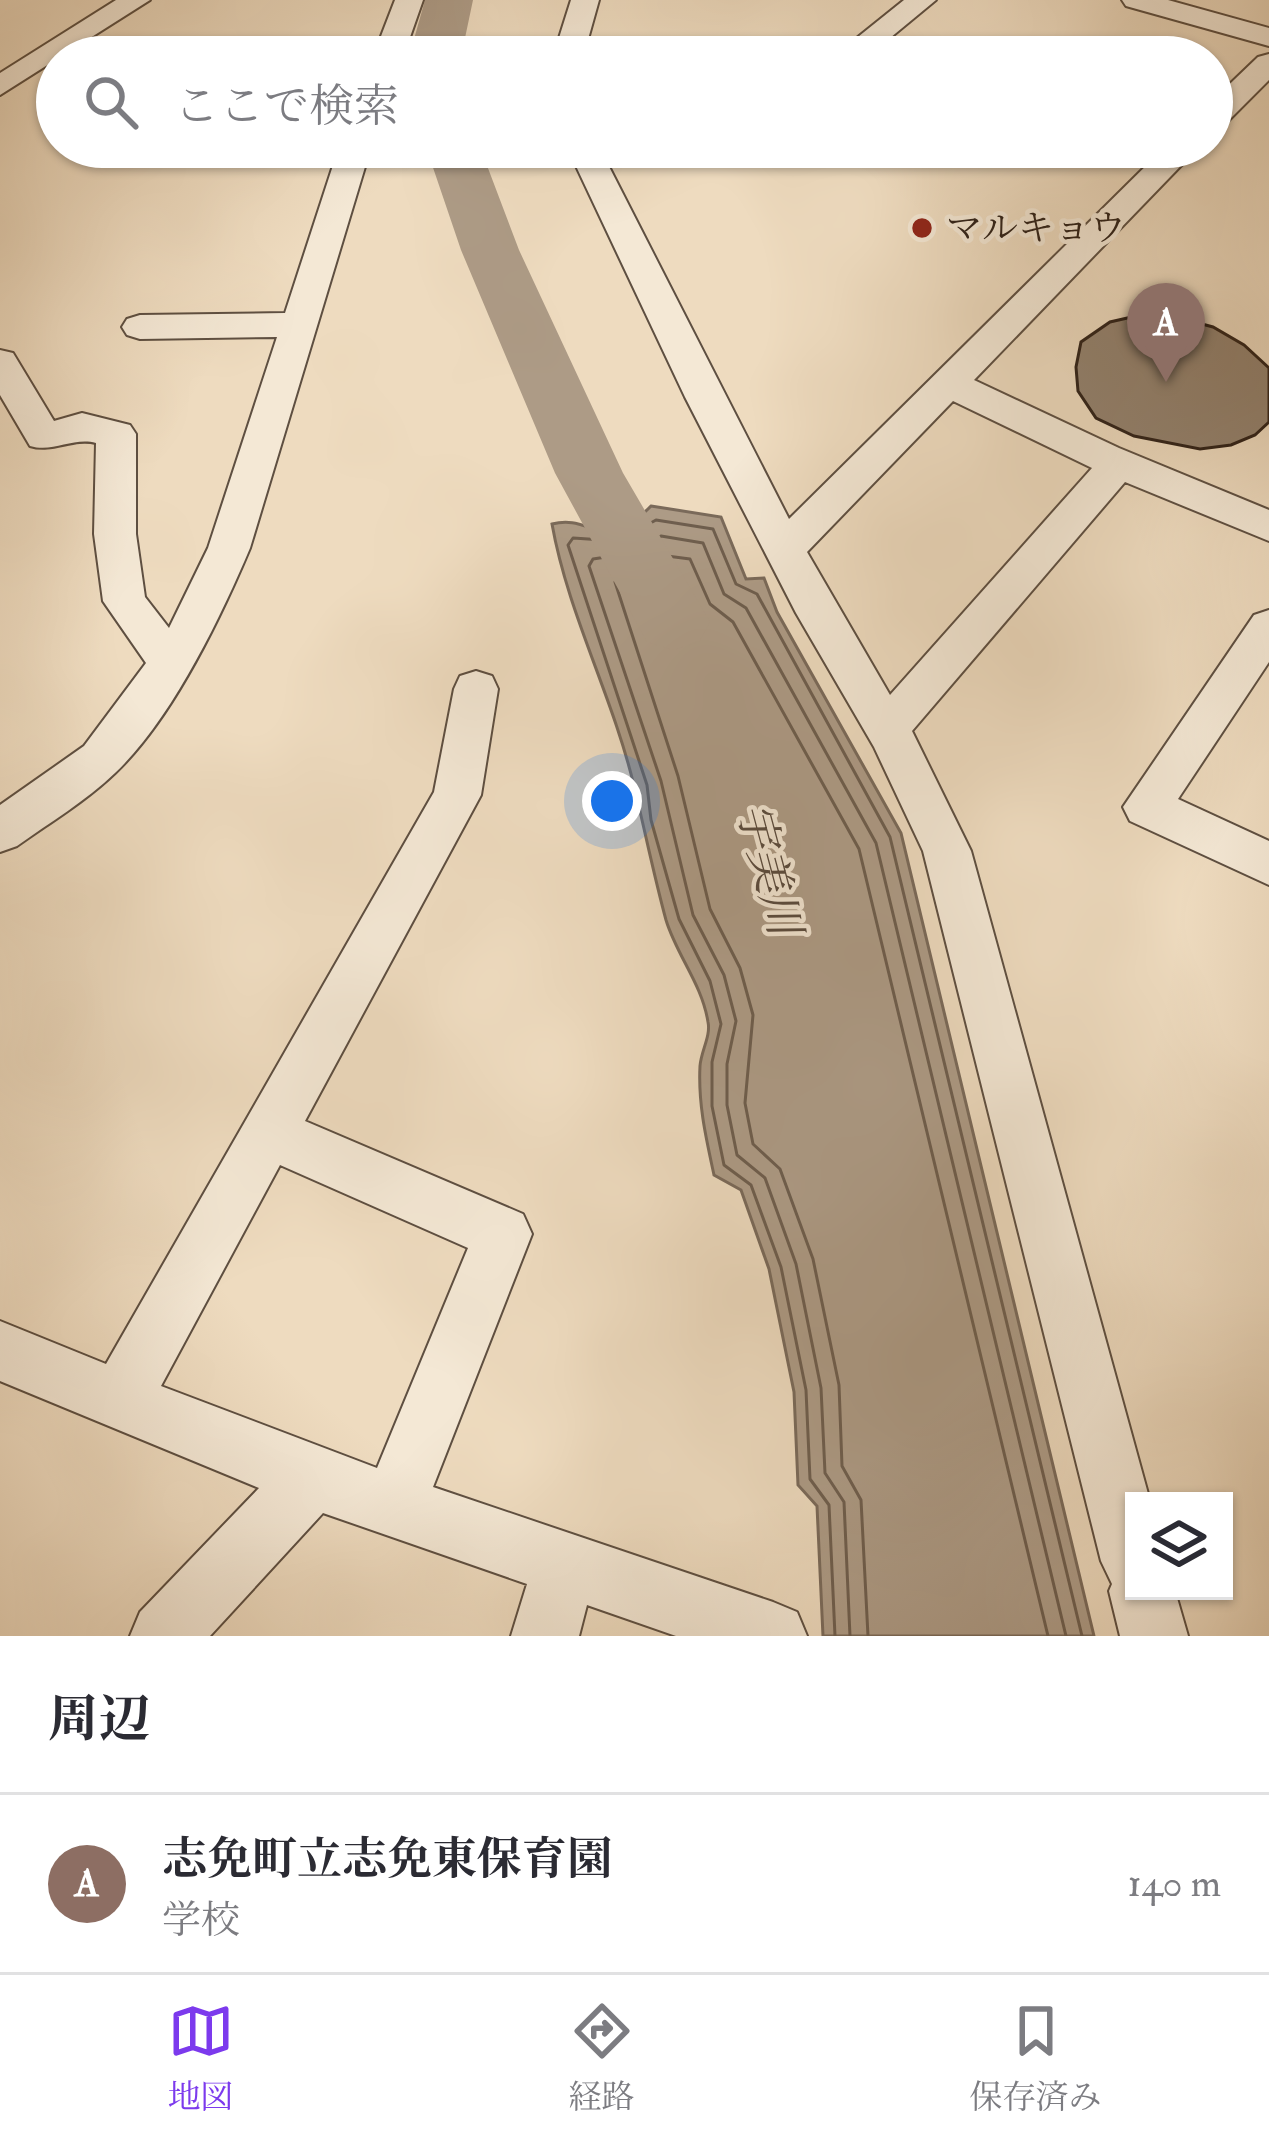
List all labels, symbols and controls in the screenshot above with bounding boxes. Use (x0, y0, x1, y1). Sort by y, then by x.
search box (36, 36, 1233, 168)
icon: search (78, 69, 144, 135)
text: ここで検索 (174, 79, 399, 135)
place label: マルキョウ (946, 206, 1126, 251)
marker: マルキョウ (909, 215, 935, 241)
pin: A (1127, 283, 1205, 382)
your location (582, 771, 642, 831)
water label: 宇美川 (723, 797, 814, 946)
map controls (1125, 1492, 1233, 1600)
button: layers (1125, 1492, 1233, 1600)
text: 周辺 (48, 1688, 150, 1752)
text: 志免町立志免東保育園 (162, 1832, 612, 1888)
text: A (75, 1859, 99, 1908)
text: 140 m (1128, 1859, 1221, 1908)
text: 学校 (162, 1896, 240, 1945)
tab: 地図 (168, 1998, 234, 2118)
tab: 経路 (569, 1998, 635, 2118)
tab: 保存済み (970, 1998, 1102, 2118)

